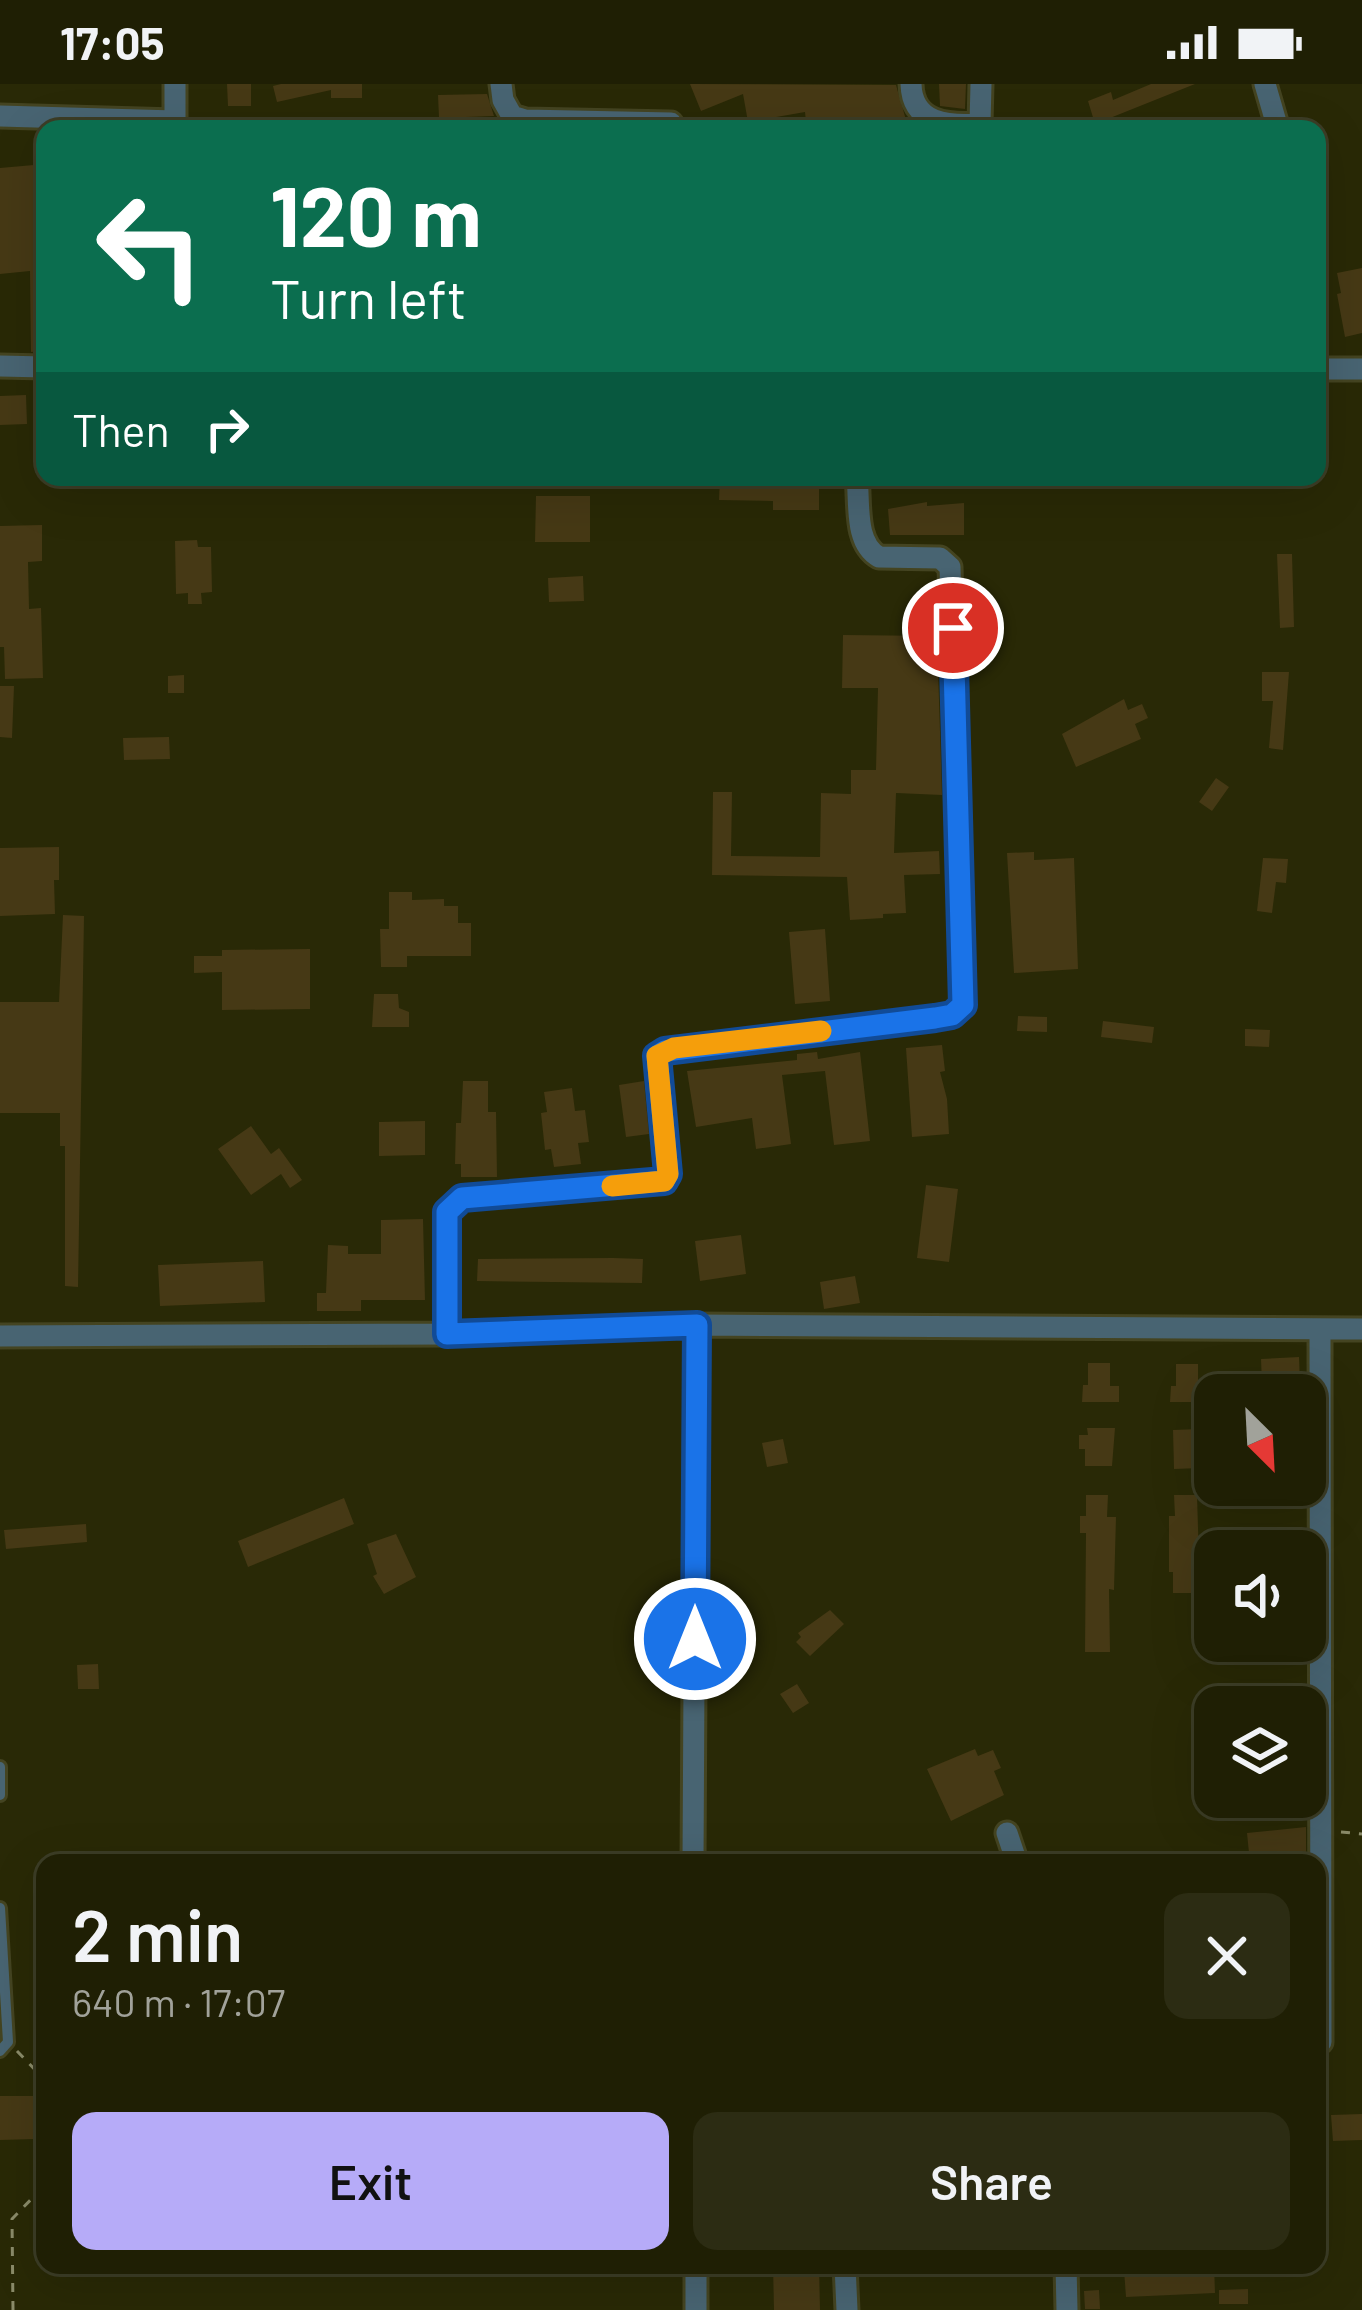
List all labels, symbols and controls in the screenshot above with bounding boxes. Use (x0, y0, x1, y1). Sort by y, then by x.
text: 17:05 (60, 15, 165, 69)
text: 120 m (270, 163, 482, 264)
icon: left (72, 168, 228, 324)
text: Turn left (270, 265, 467, 330)
icon: right (194, 396, 260, 462)
text: Then (72, 402, 170, 456)
pin (902, 577, 1004, 679)
icon: arrive (920, 595, 986, 661)
north arrow (1194, 1374, 1326, 1506)
map controls (1194, 1374, 1326, 1818)
button: sound (1194, 1530, 1326, 1662)
position arrow (632, 1576, 758, 1702)
button: layers (1194, 1686, 1326, 1818)
text: 2 min (72, 1890, 243, 1976)
button: close (1164, 1893, 1290, 2019)
text: 640 m · 17:07 (72, 1978, 285, 2025)
button: Exit (72, 2112, 669, 2250)
button: Share (693, 2112, 1290, 2250)

